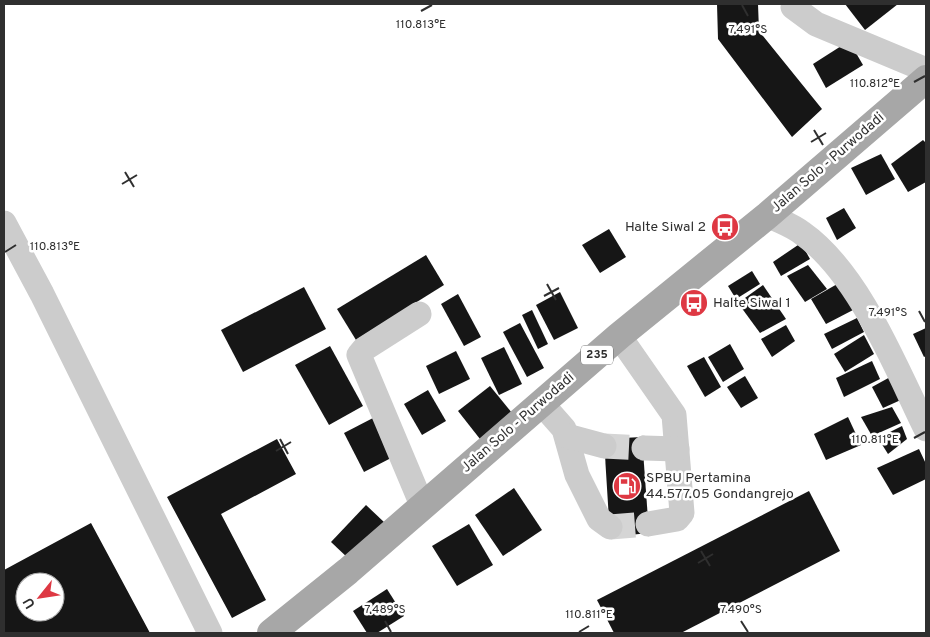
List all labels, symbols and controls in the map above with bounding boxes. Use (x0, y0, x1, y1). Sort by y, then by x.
text: 110.813°E (396, 17, 446, 33)
text: 7.491°S (729, 22, 767, 38)
text: 110.812°E (850, 76, 900, 92)
street label: Jalan Solo - Purwodadi (768, 109, 888, 217)
bus stop icon: Halte Siwal 2 (710, 212, 740, 242)
place label: Halte Siwal 2 (625, 219, 706, 236)
text: 110.813°E (30, 239, 80, 255)
bus stop icon: Halte Siwal 1 (679, 288, 709, 318)
place label: Halte Siwal 1 (713, 295, 791, 312)
text: 7.491°S (869, 305, 907, 321)
road number: 235 (581, 346, 613, 364)
street label: Jalan Solo - Purwodadi (458, 369, 578, 477)
text: 110.811°E (851, 432, 899, 448)
place label: SPBU Pertamina 44.577.05 Gondangrejo (646, 470, 794, 503)
fuel station icon: SPBU Pertamina 44.577.05 Gondangrejo (612, 471, 642, 501)
north arrow (15, 572, 65, 622)
text: U (20, 594, 40, 611)
text: 7.489°S (364, 602, 406, 618)
text: 7.490°S (720, 602, 762, 618)
text: 110.811°E (565, 607, 613, 623)

